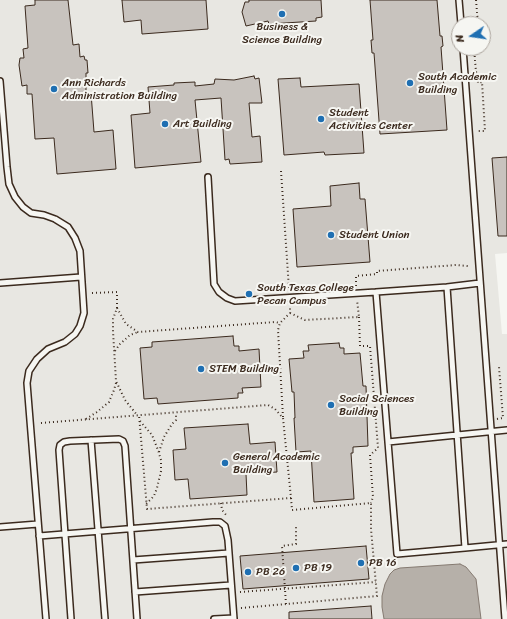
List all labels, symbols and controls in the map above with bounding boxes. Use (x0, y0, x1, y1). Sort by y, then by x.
marker: Business & Science Building (277, 9, 287, 19)
north arrow (451, 16, 491, 56)
place label: Business & Science Building (242, 20, 322, 46)
text: N (450, 33, 470, 44)
place label: South Academic Building (418, 70, 496, 96)
place label: Ann Richards Administration Building (62, 76, 177, 102)
marker: South Academic Building (405, 78, 415, 88)
marker: Ann Richards Administration Building (49, 84, 59, 94)
place label: Student Activities Center (329, 106, 413, 132)
marker: Student Activities Center (316, 114, 326, 124)
place label: Art Building (173, 117, 232, 131)
marker: Art Building (160, 119, 170, 129)
place label: Student Union (339, 228, 409, 242)
marker: Student Union (326, 230, 336, 240)
place label: South Texas College Pecan Campus (257, 281, 354, 307)
marker: South Texas College Pecan Campus (244, 289, 254, 299)
place label: STEM Building (209, 362, 279, 376)
marker: STEM Building (196, 364, 206, 374)
place label: Social Sciences Building (339, 392, 414, 418)
marker: Social Sciences Building (326, 400, 336, 410)
place label: General Academic Building (233, 450, 320, 476)
marker: General Academic Building (220, 458, 230, 468)
place label: PB 16 (369, 556, 397, 570)
marker: PB 16 (356, 558, 366, 568)
place label: PB 19 (304, 561, 332, 575)
marker: PB 19 (291, 563, 301, 573)
place label: PB 26 (256, 565, 285, 579)
marker: PB 26 (243, 567, 253, 577)

